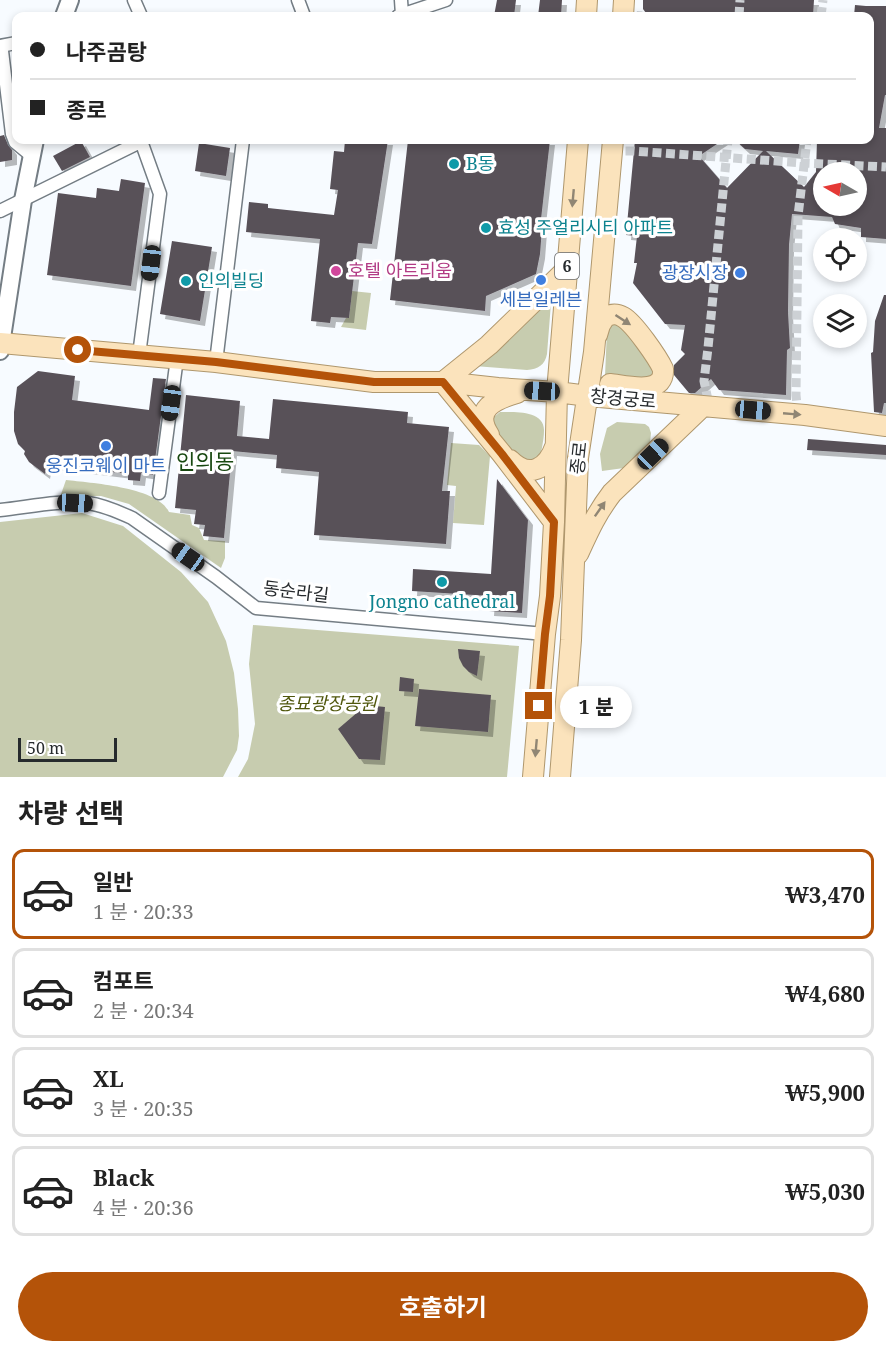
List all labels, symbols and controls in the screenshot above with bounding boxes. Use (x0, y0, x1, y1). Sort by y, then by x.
text: 나주곰탕 (66, 36, 147, 66)
text: 종로 (66, 94, 106, 124)
place label: B동 (466, 151, 494, 175)
marker: B동 (447, 157, 461, 171)
north arrow (813, 162, 867, 216)
map controls (813, 162, 867, 348)
one-way arrow (569, 188, 578, 207)
place label: 효성 주얼리시티 아파트 (498, 215, 673, 239)
marker: 효성 주얼리시티 아파트 (479, 221, 493, 235)
button: locate (813, 228, 867, 282)
car (140, 244, 162, 282)
road number: 6 (555, 253, 579, 279)
place label: 호텔 아트리움 (348, 258, 452, 282)
place label: 광장시장 (662, 260, 728, 284)
marker: 호텔 아트리움 (329, 264, 343, 278)
marker: 광장시장 (733, 266, 747, 280)
place label: 인의빌딩 (198, 268, 264, 292)
marker: 세븐일레븐 (534, 273, 548, 287)
marker: 인의빌딩 (179, 274, 193, 288)
place label: 세븐일레븐 (500, 287, 582, 311)
button: layers (813, 294, 867, 348)
one-way arrow (615, 314, 632, 325)
route start (64, 336, 91, 363)
car (524, 381, 560, 401)
street label: 창경궁로 (589, 383, 657, 413)
car (160, 384, 182, 422)
car (734, 399, 772, 421)
one-way arrow (783, 409, 802, 419)
car (634, 435, 672, 473)
marker: 웅진코웨이 마트 (99, 439, 113, 453)
street label: 종로 (564, 440, 592, 476)
district label: 인의동 (176, 447, 234, 475)
place label: 웅진코웨이 마트 (46, 453, 166, 477)
car (57, 493, 93, 513)
one-way arrow (594, 502, 606, 518)
car (168, 539, 208, 575)
street label: 동순라길 (262, 575, 330, 607)
marker: Jongno cathedral (435, 575, 449, 589)
place label: Jongno cathedral (368, 589, 515, 613)
callout: 1 분 (560, 685, 632, 727)
park label: 종묘광장공원 (277, 691, 378, 715)
route end (525, 692, 552, 719)
text: 1 분 (579, 693, 613, 720)
scale bar (18, 735, 117, 762)
text: 50 m (27, 737, 64, 759)
one-way arrow (531, 738, 541, 757)
text: 차량 선택 (18, 794, 124, 831)
text: 일반 (93, 866, 133, 896)
icon: car (21, 867, 75, 921)
text: ₩3,470 (785, 879, 865, 909)
text: 1 분 · 20:33 (93, 898, 194, 925)
text: 컴포트 (93, 965, 154, 995)
icon: car (21, 966, 75, 1020)
text: ₩4,680 (785, 978, 865, 1008)
text: 2 분 · 20:34 (93, 997, 194, 1024)
text: XL (93, 1063, 124, 1093)
icon: car (21, 1065, 75, 1119)
text: ₩5,900 (785, 1077, 865, 1107)
text: 3 분 · 20:35 (93, 1095, 194, 1122)
text: Black (93, 1162, 154, 1192)
icon: car (21, 1164, 75, 1218)
text: ₩5,030 (785, 1176, 865, 1206)
text: 4 분 · 20:36 (93, 1194, 194, 1221)
button: 호출하기 (18, 1272, 868, 1341)

